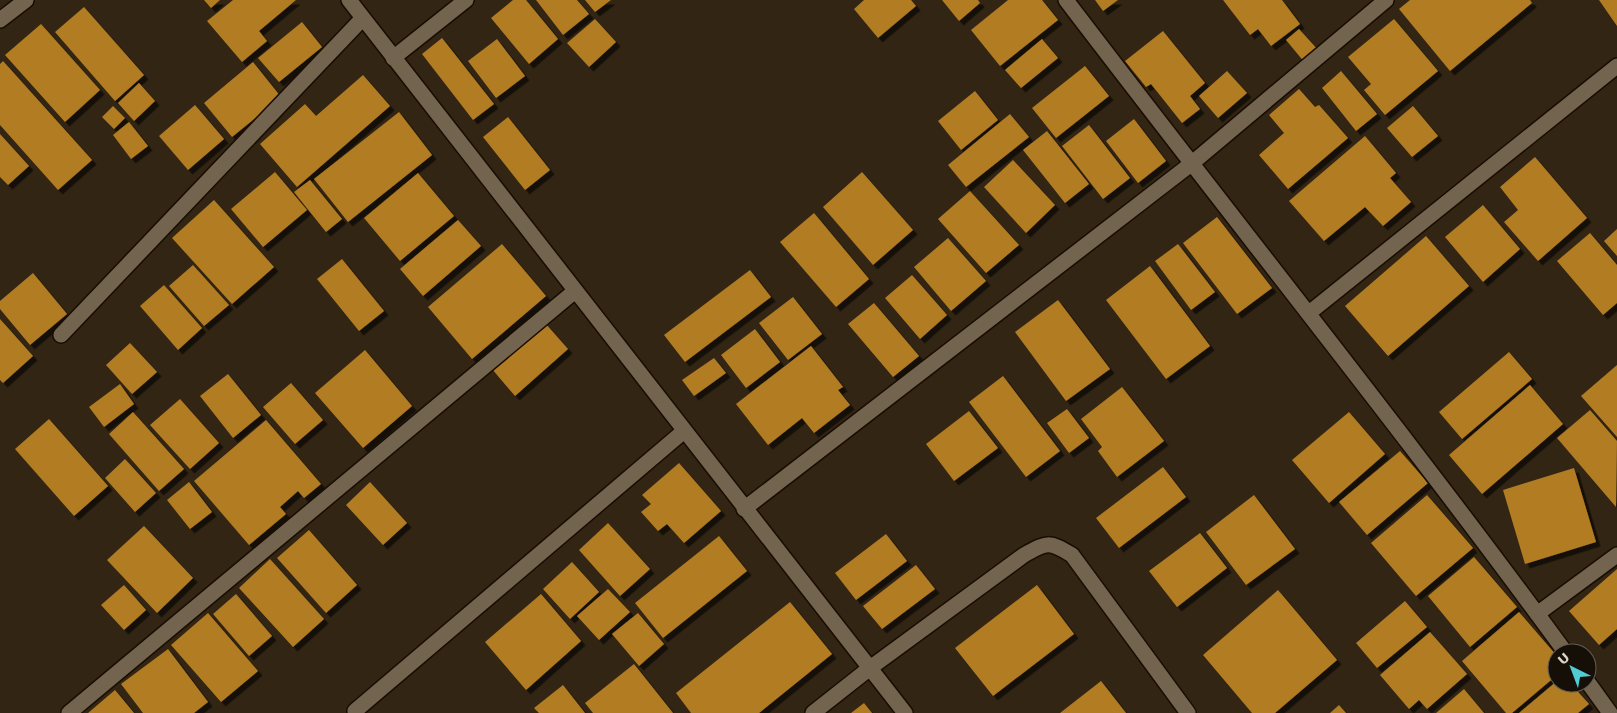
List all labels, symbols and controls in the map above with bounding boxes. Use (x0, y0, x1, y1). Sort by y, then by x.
north arrow (1547, 643, 1597, 693)
text: U (1554, 649, 1572, 668)

